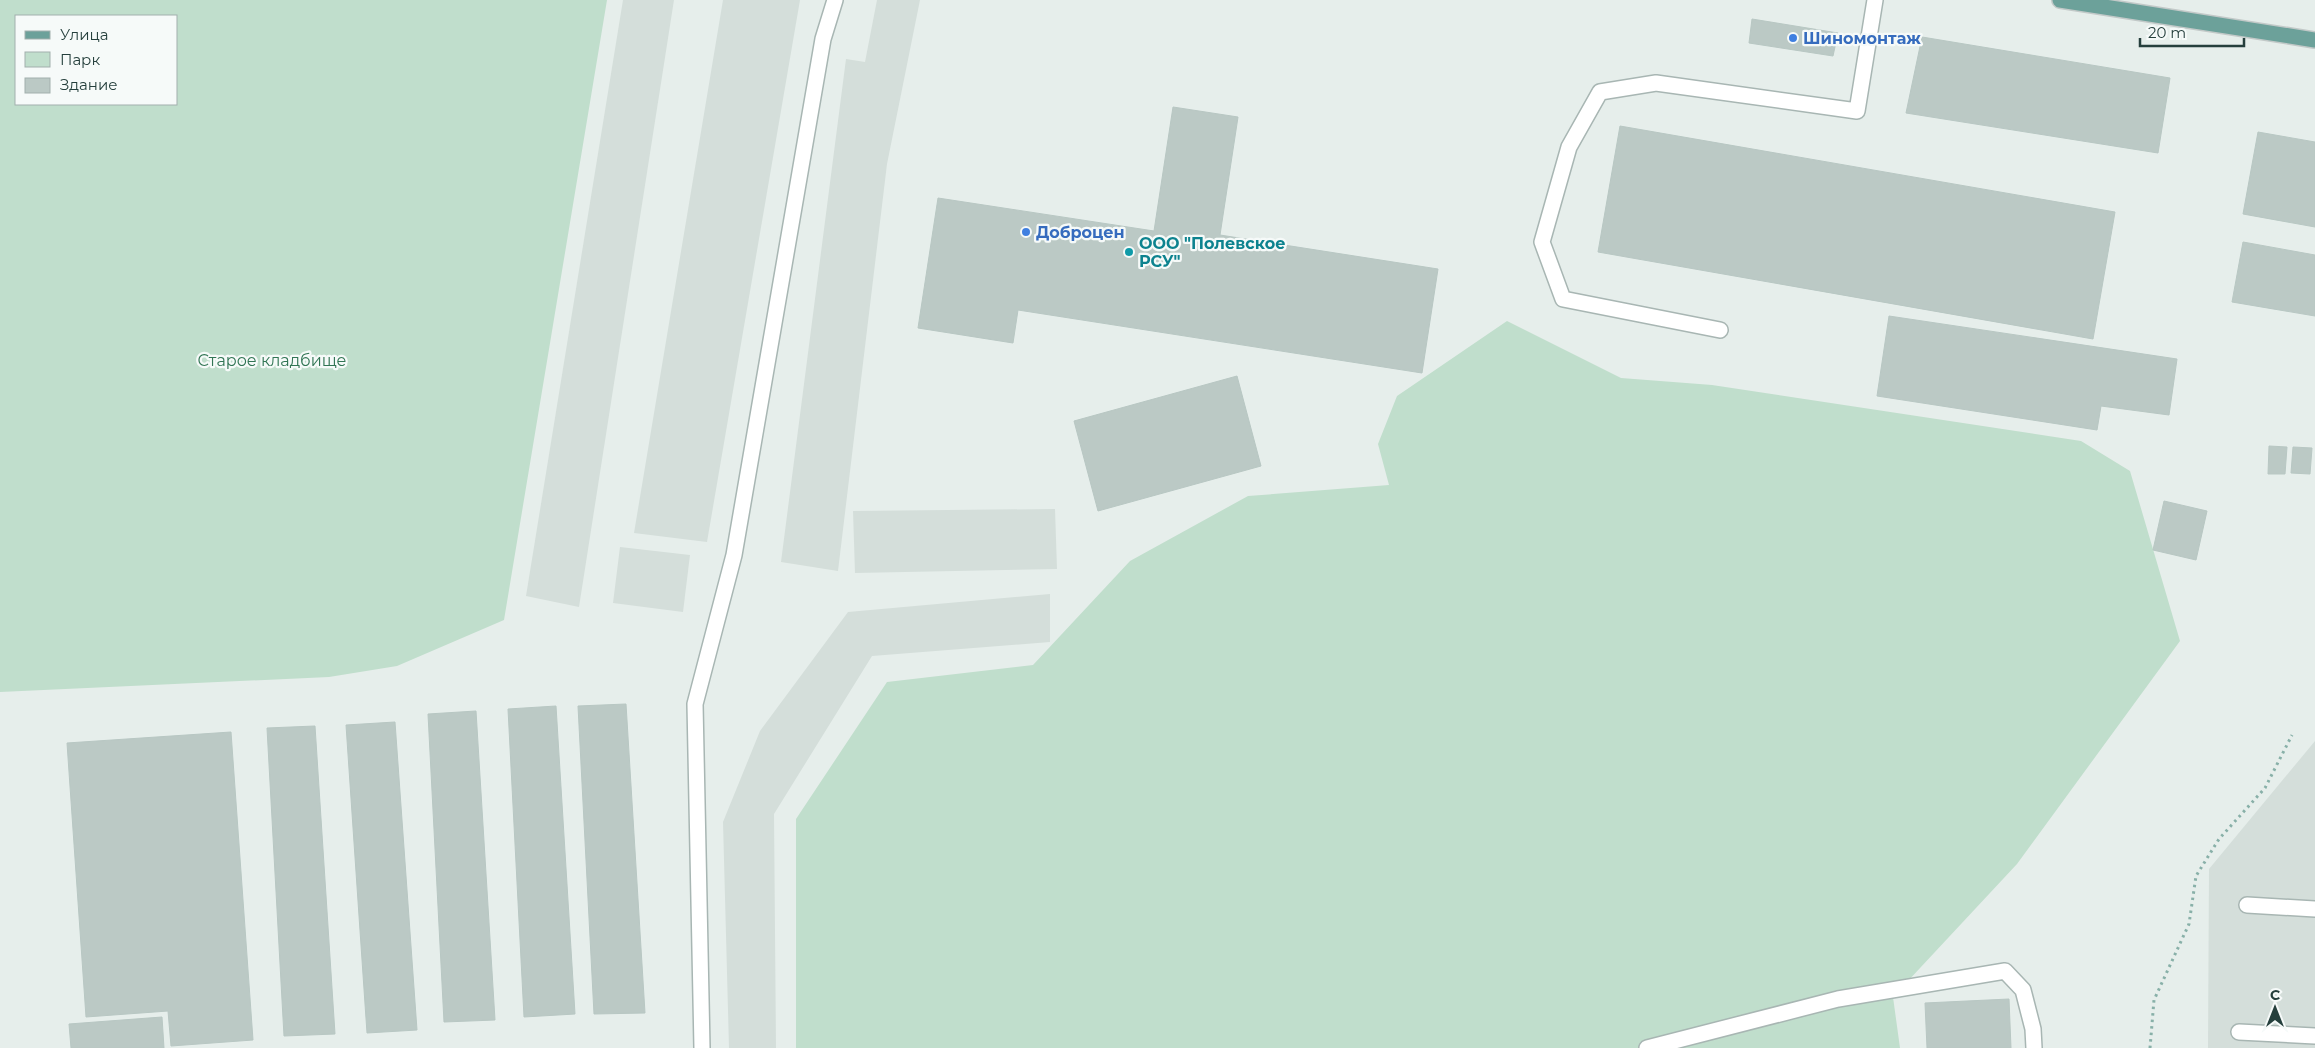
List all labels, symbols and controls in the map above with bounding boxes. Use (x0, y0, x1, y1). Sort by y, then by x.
legend (15, 15, 178, 105)
scale bar (2140, 15, 2244, 47)
text: 20 m (2148, 23, 2186, 42)
text: Улица (60, 25, 108, 44)
place label: Шиномонтаж (1803, 29, 1921, 48)
marker: Шиномонтаж (1787, 32, 1799, 44)
text: Парк (60, 50, 100, 69)
text: Здание (60, 75, 118, 94)
place label: Доброцен (1036, 223, 1125, 242)
marker: Доброцен (1020, 226, 1032, 238)
place label: ООО "Полевское РСУ" (1139, 234, 1285, 271)
marker: ООО "Полевское РСУ" (1123, 246, 1135, 258)
park label: Старое кладбище (198, 351, 346, 370)
north arrow (2250, 983, 2300, 1033)
text: С (2270, 986, 2280, 1004)

